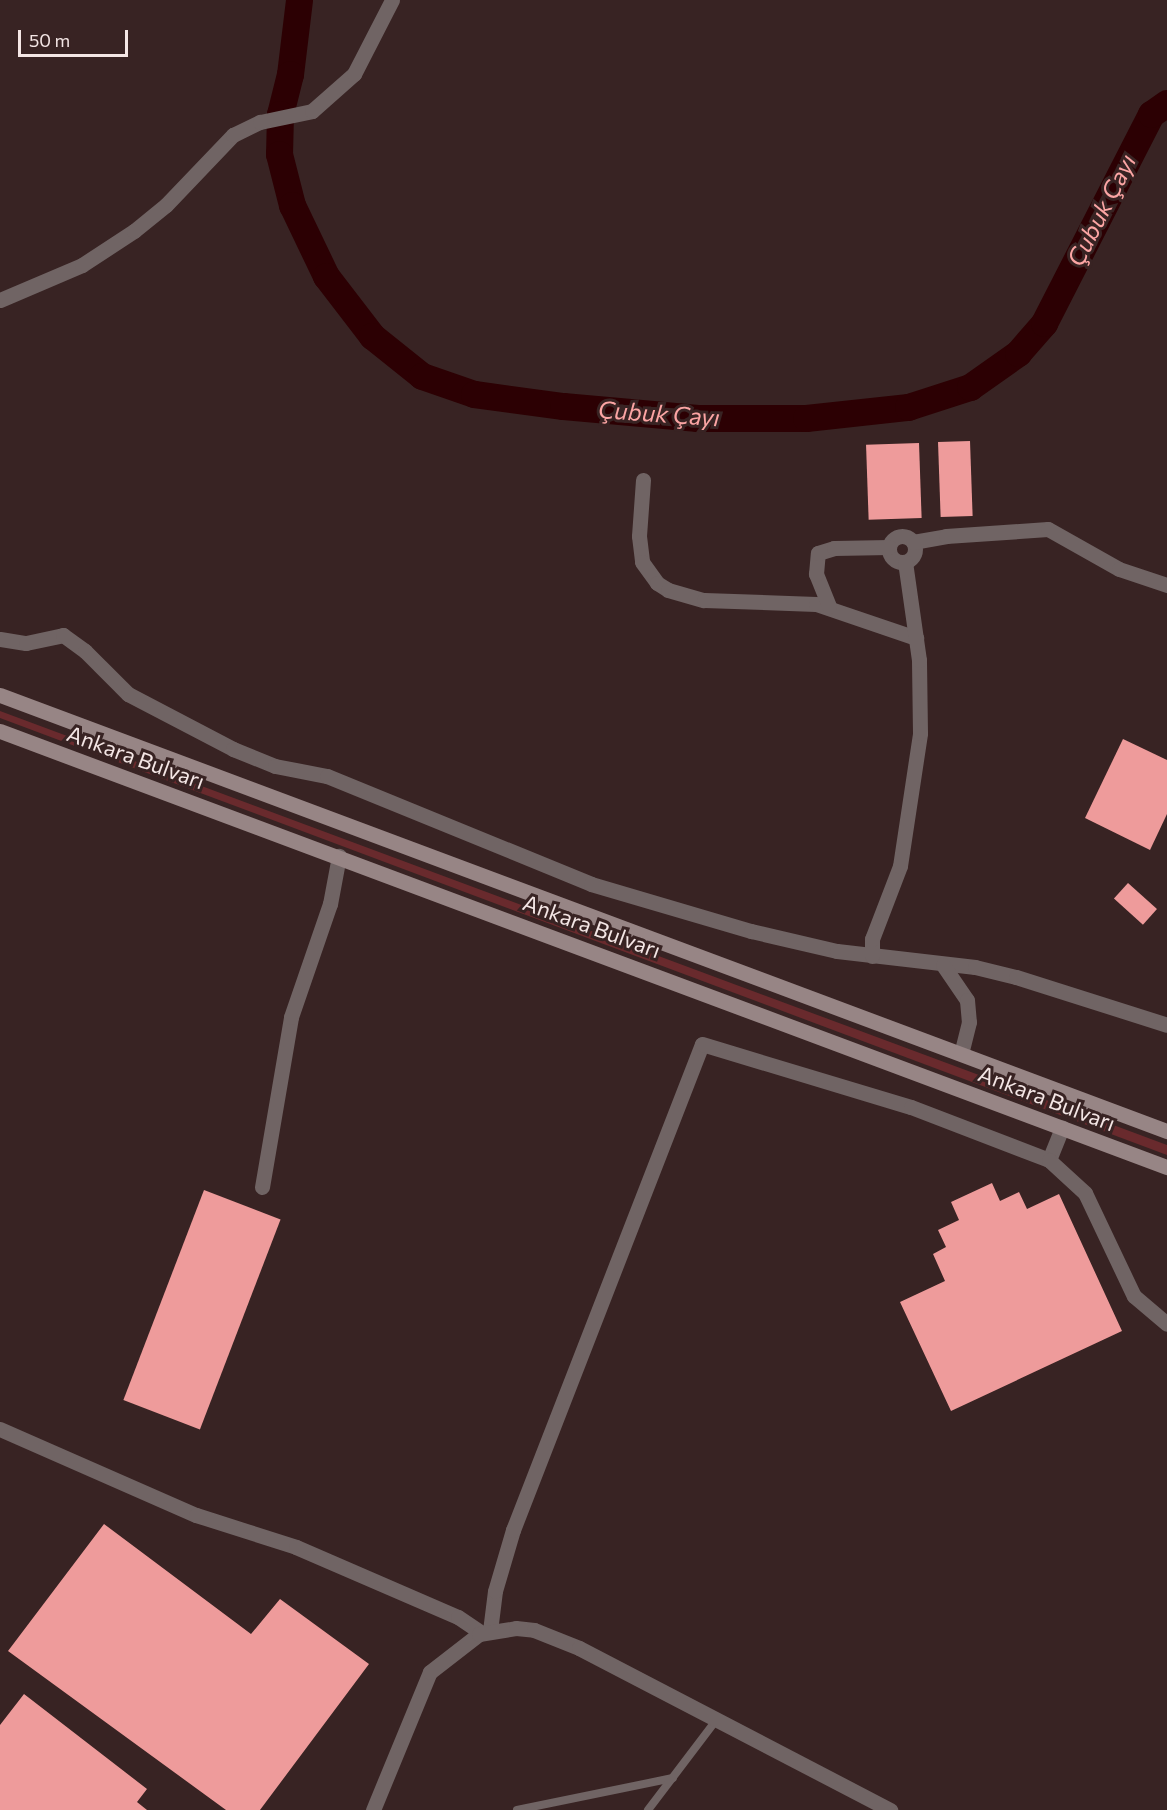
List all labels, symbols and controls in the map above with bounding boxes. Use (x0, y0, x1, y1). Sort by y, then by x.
scale bar (21, 18, 130, 56)
text: 50 m (29, 29, 70, 51)
water label: Çubuk Çayı (1060, 149, 1142, 271)
water label: Çubuk Çayı (597, 394, 721, 432)
street label: Ankara Bulvarı (64, 720, 208, 794)
street label: Ankara Bulvarı (520, 889, 664, 963)
street label: Ankara Bulvarı (975, 1060, 1119, 1136)

